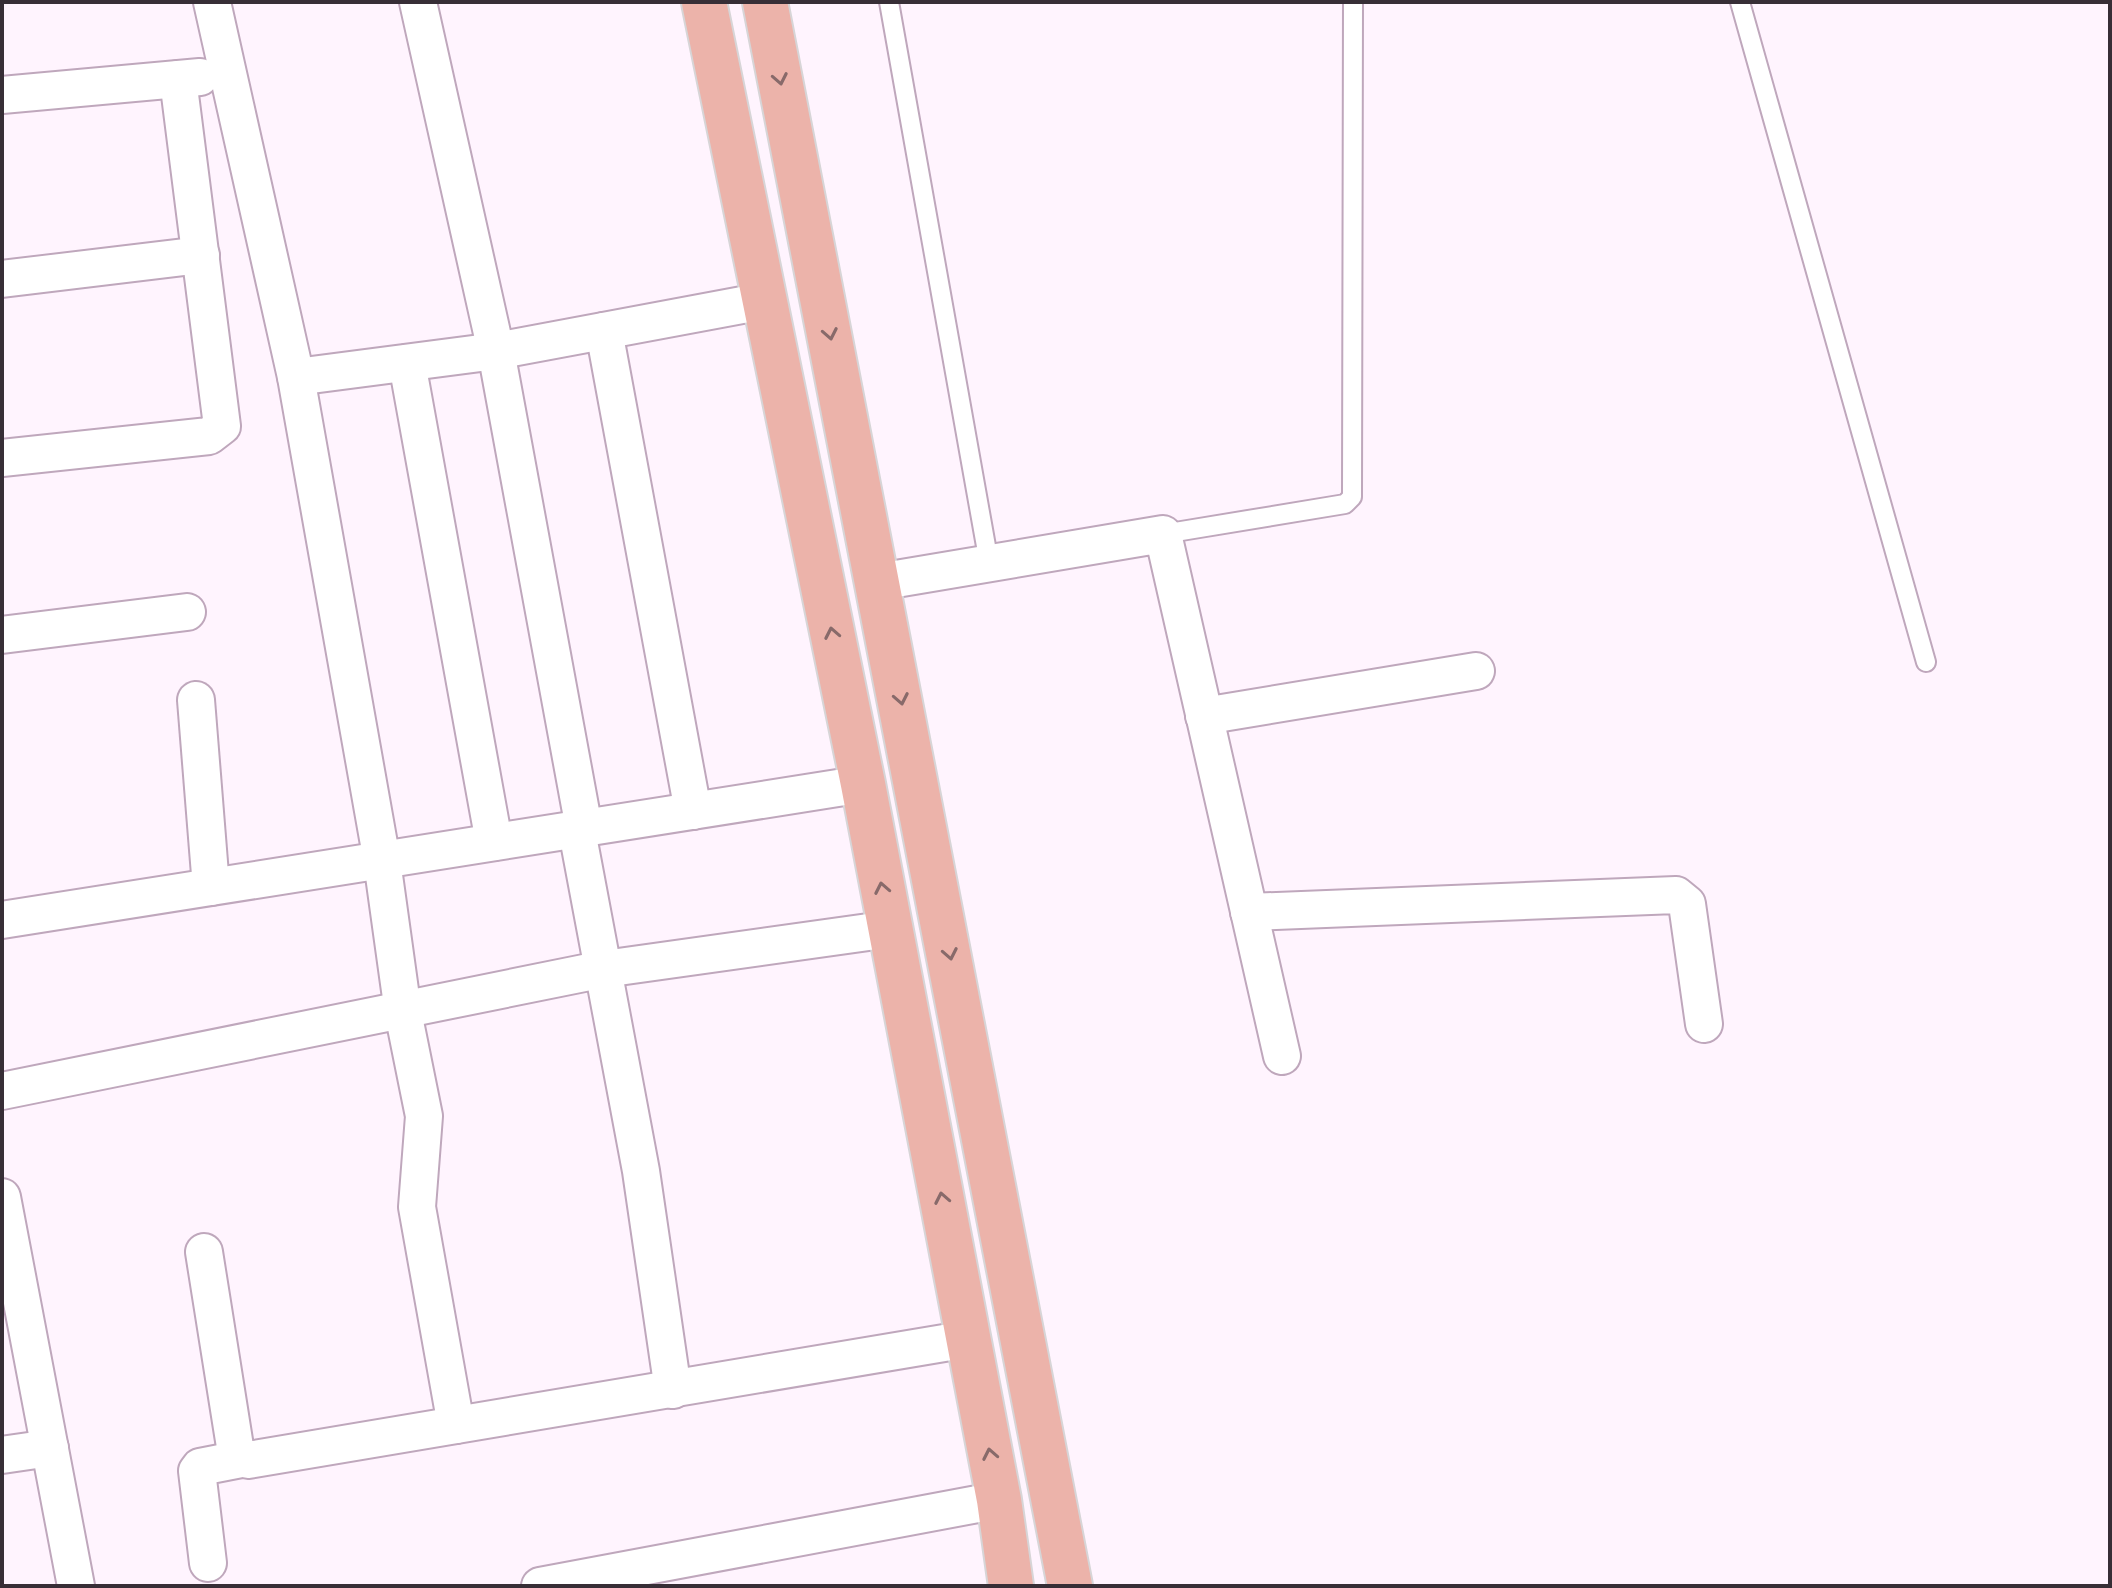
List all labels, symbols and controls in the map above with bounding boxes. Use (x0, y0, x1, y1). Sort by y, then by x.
one-way arrow (770, 72, 787, 85)
one-way arrow (821, 326, 838, 340)
one-way arrow (824, 627, 841, 640)
one-way arrow (891, 692, 908, 706)
one-way arrow (875, 881, 892, 895)
one-way arrow (940, 947, 957, 961)
one-way arrow (934, 1191, 951, 1205)
one-way arrow (982, 1447, 999, 1461)

